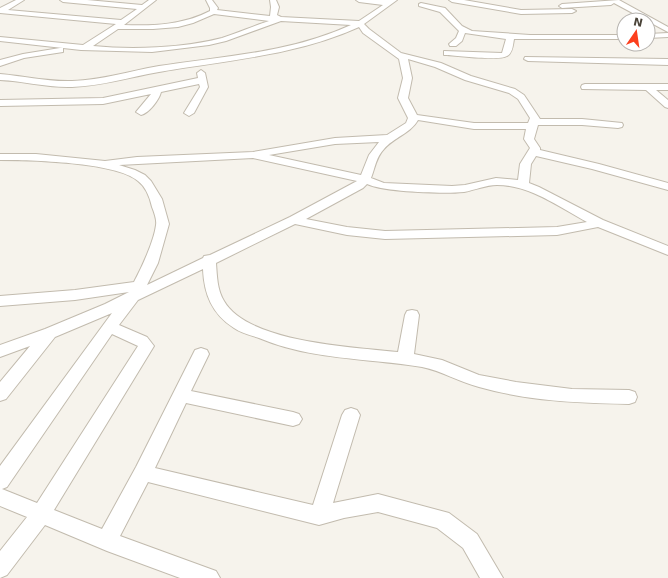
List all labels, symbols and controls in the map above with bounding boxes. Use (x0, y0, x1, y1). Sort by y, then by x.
north arrow (616, 12, 656, 52)
text: N (632, 15, 644, 30)

